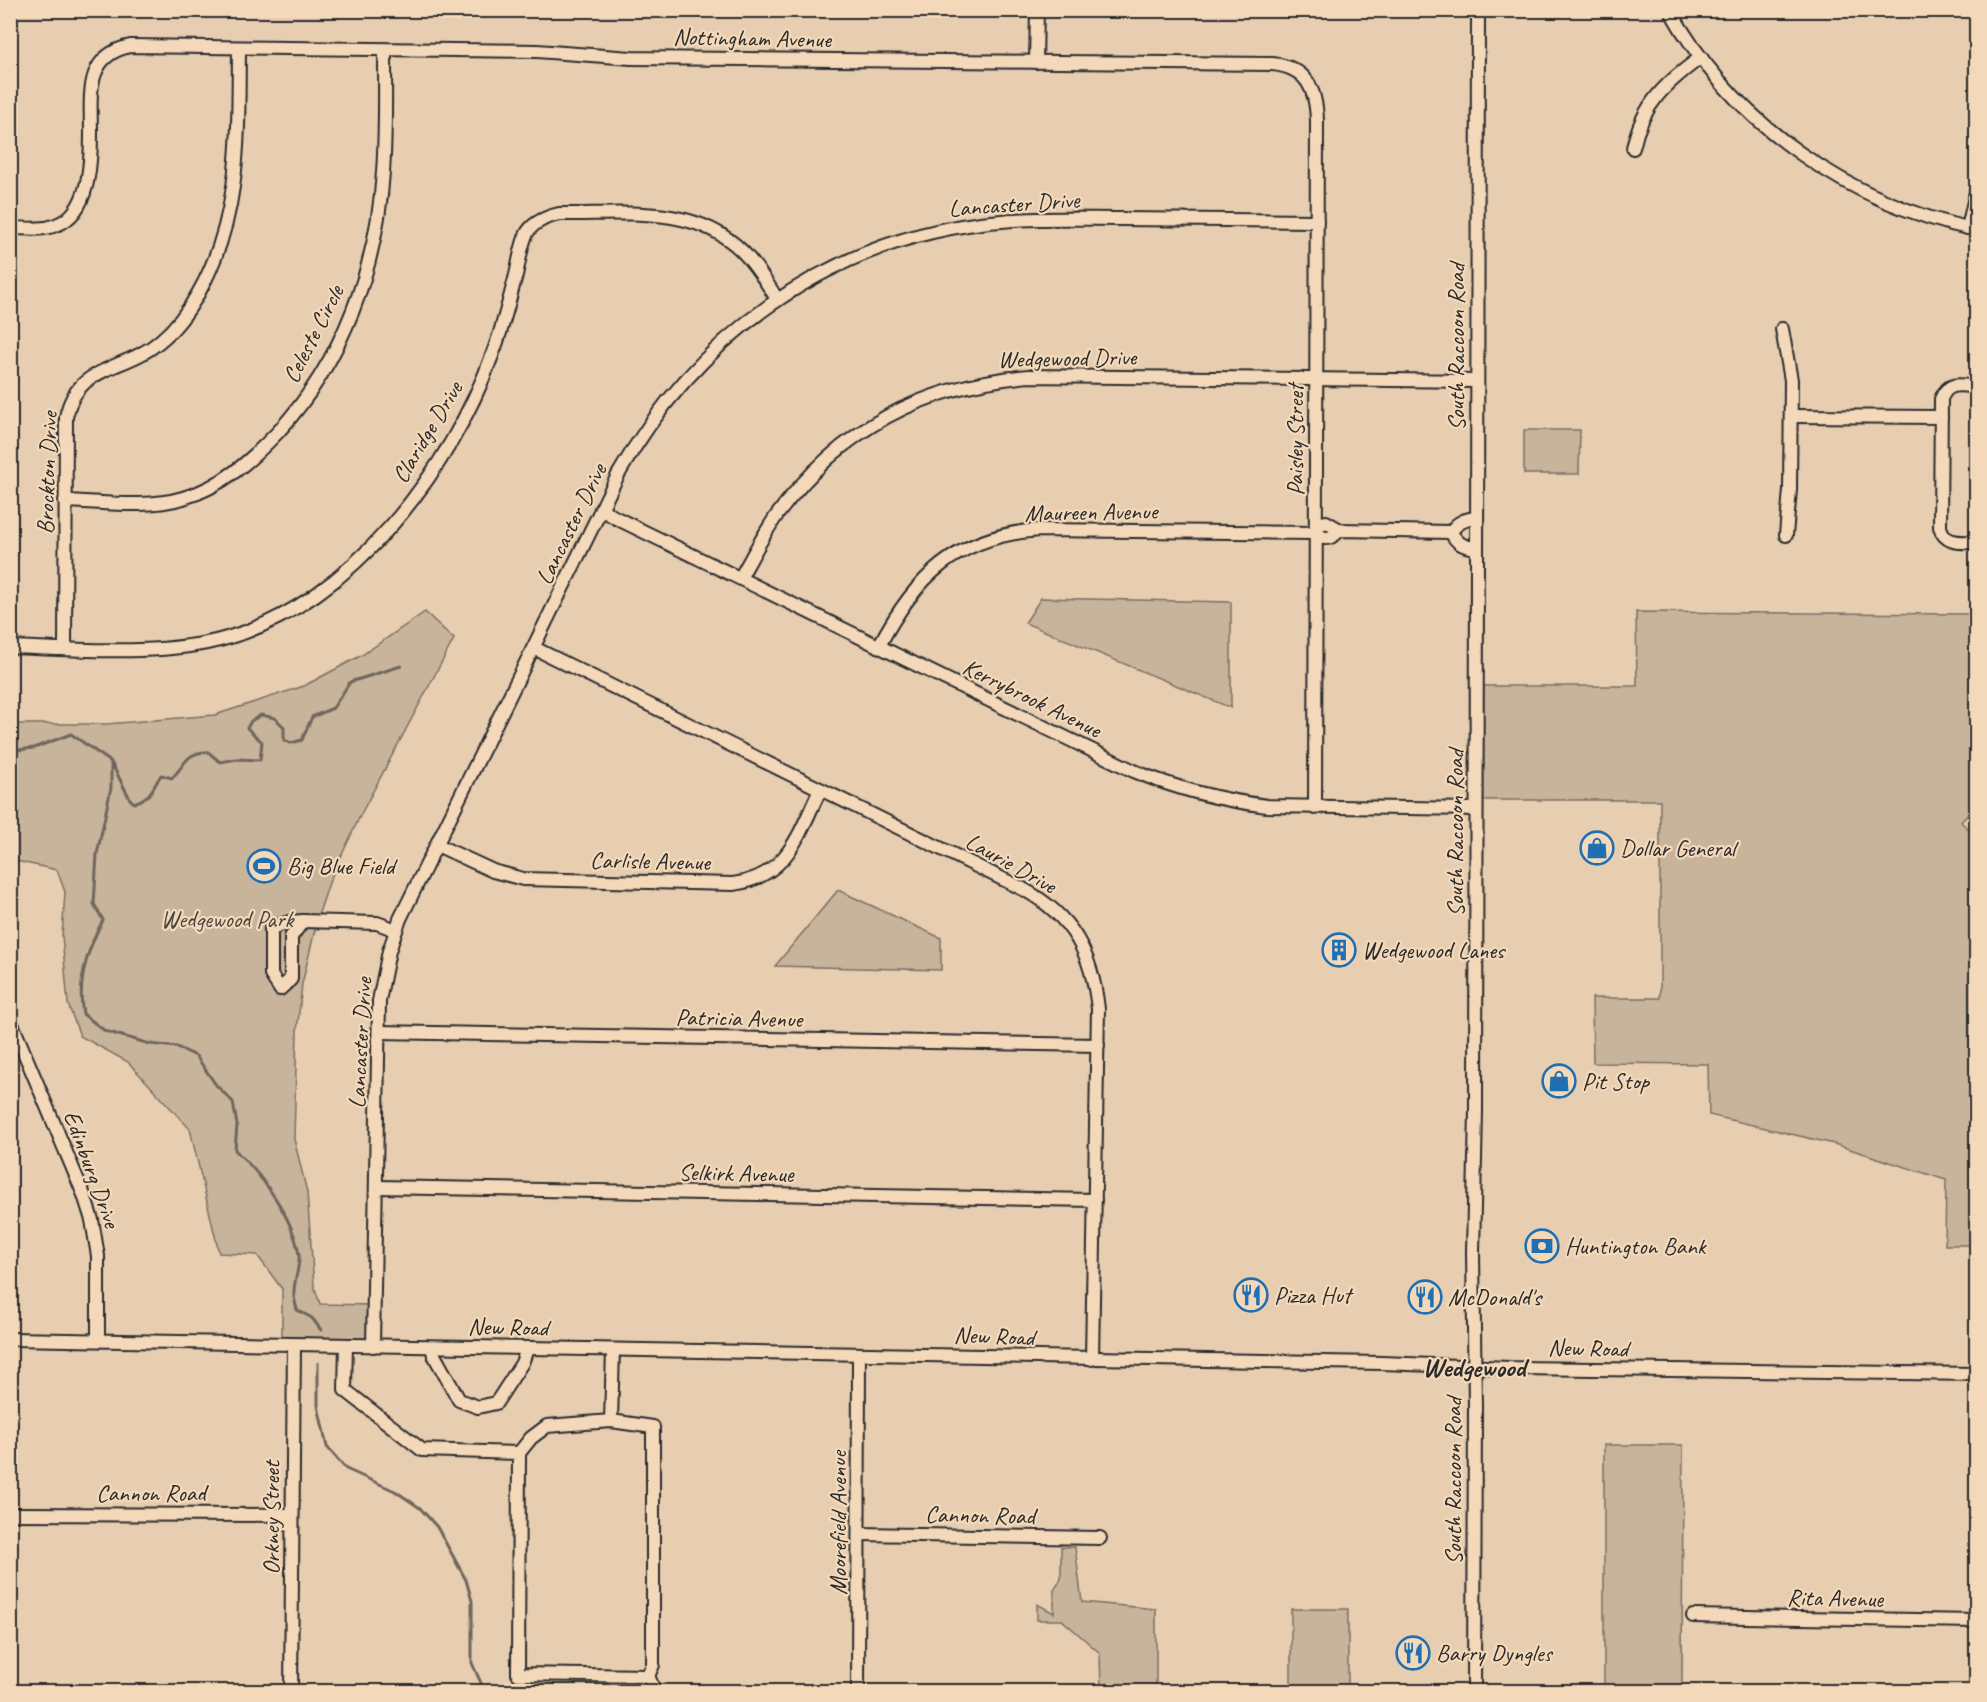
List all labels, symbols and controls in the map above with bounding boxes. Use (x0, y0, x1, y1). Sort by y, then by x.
street label: Nottingham Avenue (673, 22, 833, 54)
street label: Lancaster Drive (948, 184, 1083, 224)
street label: South Raccoon Road (1441, 260, 1471, 431)
street label: Celeste Circle (276, 278, 351, 388)
street label: Wedgewood Drive (998, 342, 1139, 374)
street label: Claridge Drive (385, 374, 470, 488)
street label: Paisley Street (1280, 381, 1310, 496)
street label: Brockton Drive (30, 409, 64, 535)
street label: Lancaster Drive (529, 457, 614, 589)
street label: Maureen Avenue (1024, 496, 1160, 528)
street label: Kerrybrook Avenue (958, 652, 1108, 745)
street label: South Raccoon Road (1440, 746, 1470, 917)
street label: Laurie Drive (960, 826, 1064, 901)
shop icon: Dollar General (1579, 830, 1615, 866)
place label: Dollar General (1620, 833, 1739, 863)
street label: Carlisle Avenue (590, 845, 713, 877)
sports icon: Big Blue Field (246, 848, 282, 884)
place label: Big Blue Field (287, 851, 398, 881)
park label: Wedgewood Park (161, 904, 296, 934)
building icon: Wedgewood Lanes (1321, 932, 1357, 968)
place label: Wedgewood Lanes (1362, 935, 1506, 965)
street label: Lancaster Drive (342, 975, 379, 1109)
street label: Patricia Avenue (675, 1002, 805, 1034)
shop icon: Pit Stop (1541, 1063, 1577, 1099)
place label: Pit Stop (1582, 1066, 1651, 1096)
street label: Edinburg Drive (57, 1106, 128, 1234)
street label: Selkirk Avenue (678, 1157, 796, 1189)
bank icon: Huntington Bank (1524, 1228, 1560, 1264)
place label: Huntington Bank (1565, 1231, 1708, 1261)
restaurant icon: Pizza Hut (1233, 1277, 1269, 1313)
restaurant icon: McDonald's (1407, 1279, 1443, 1315)
place label: Pizza Hut (1274, 1280, 1354, 1310)
place label: McDonald's (1448, 1282, 1544, 1312)
street label: New Road (468, 1311, 552, 1343)
street label: New Road (953, 1320, 1038, 1353)
street label: New Road (1548, 1332, 1632, 1364)
district label: Wedgewood (1423, 1350, 1530, 1384)
street label: South Raccoon Road (1438, 1394, 1468, 1565)
street label: Moorefield Avenue (823, 1449, 853, 1595)
street label: Orkney Street (256, 1459, 286, 1575)
street label: Cannon Road (96, 1478, 209, 1508)
street label: Cannon Road (925, 1499, 1039, 1531)
street label: Rita Avenue (1787, 1582, 1885, 1614)
restaurant icon: Barry Dyngles (1395, 1635, 1431, 1671)
place label: Barry Dyngles (1436, 1638, 1553, 1668)

